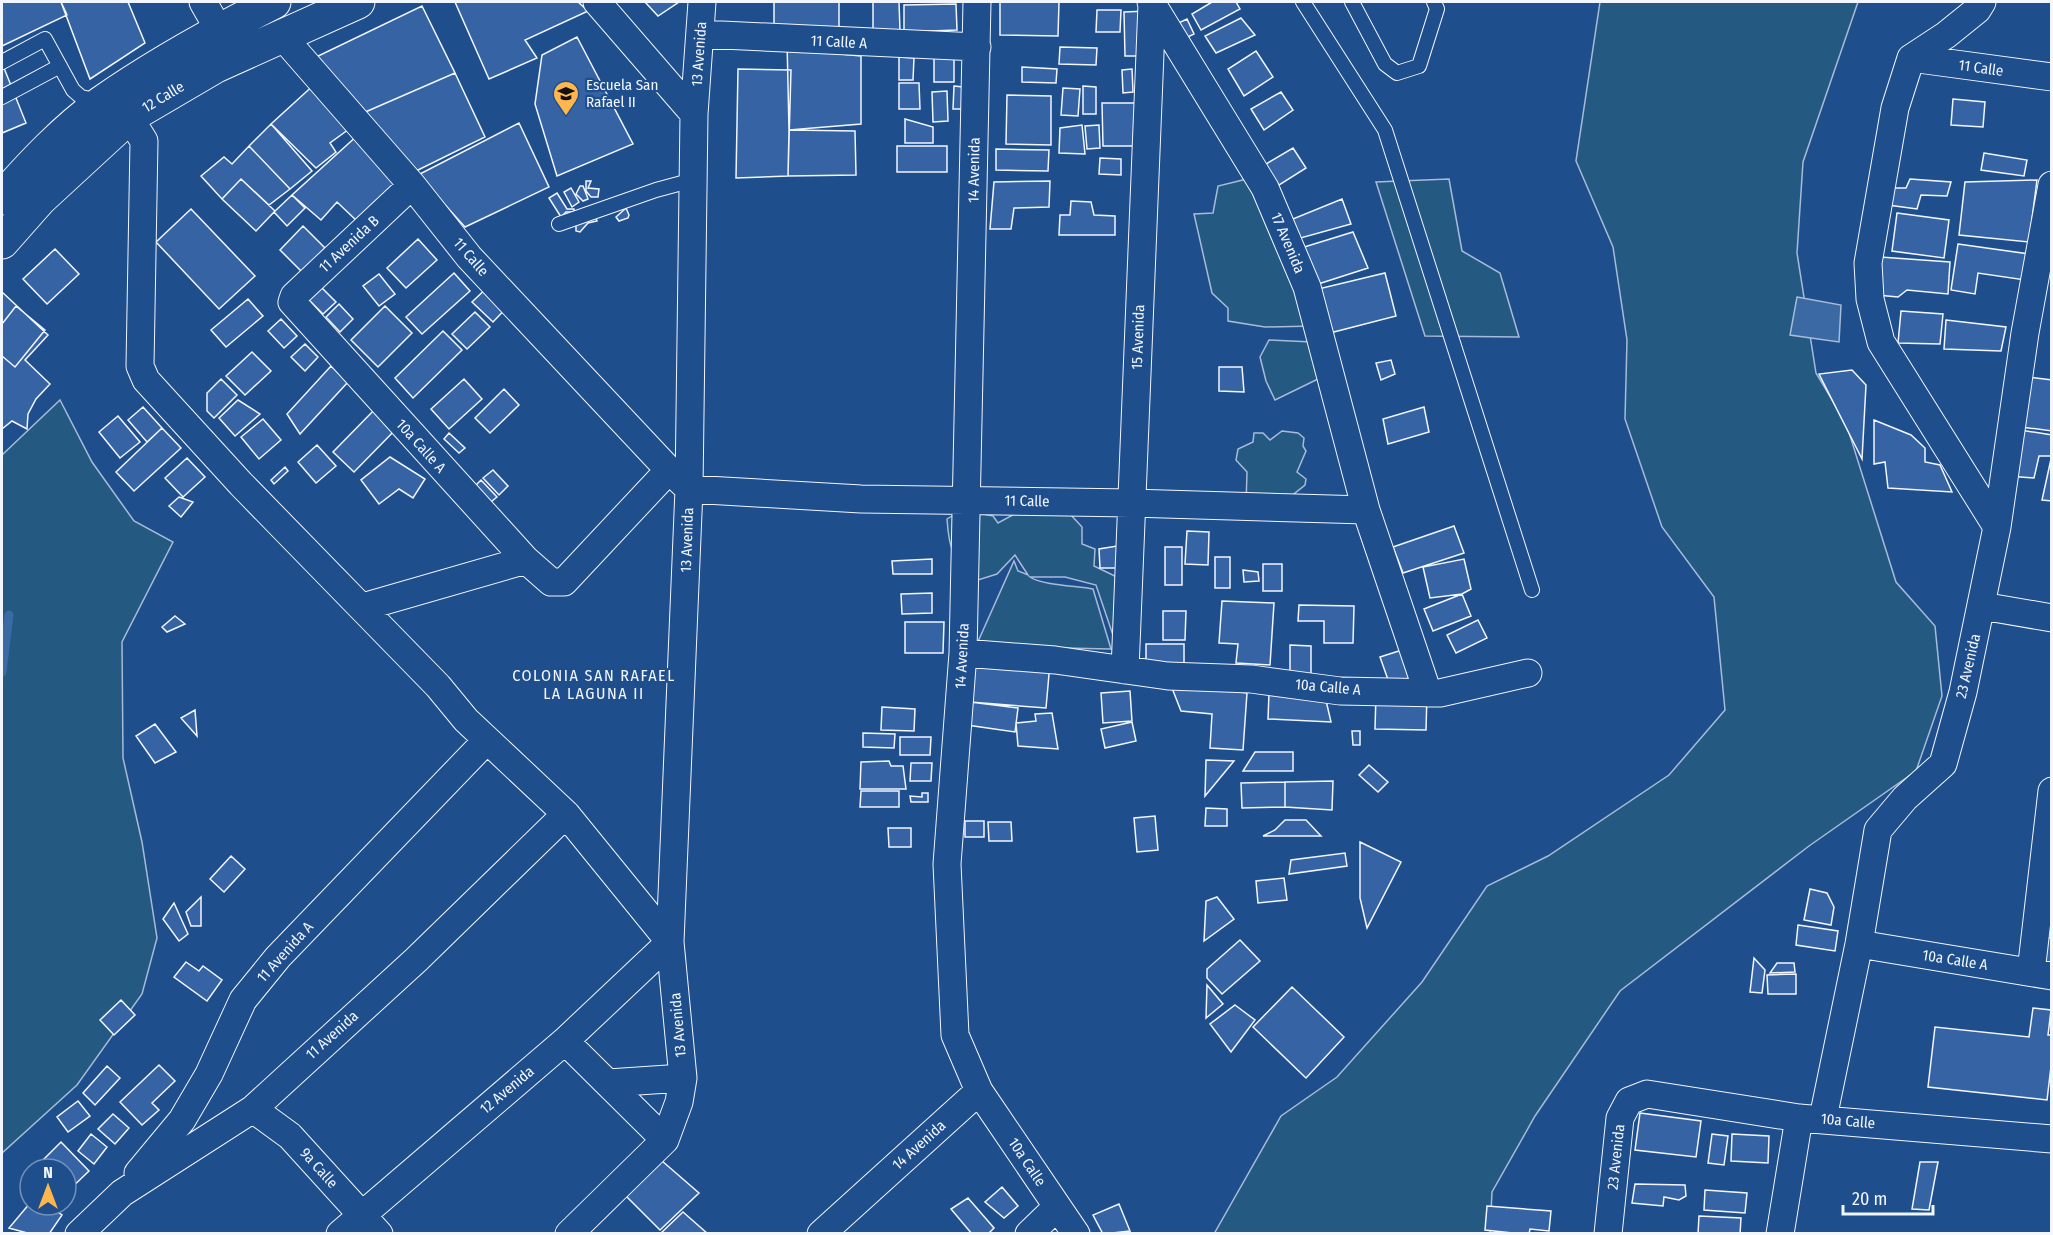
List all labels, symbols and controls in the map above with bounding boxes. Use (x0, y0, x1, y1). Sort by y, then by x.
street label: 13 Avenida (688, 21, 710, 87)
street label: 11 Calle A (810, 32, 868, 52)
street label: 11 Calle (1957, 56, 2005, 80)
place label: Escuela San Rafael II (586, 76, 658, 111)
street label: 12 Calle (139, 77, 187, 117)
school or university icon: Escuela San Rafael II (551, 79, 581, 117)
street label: 14 Avenida (964, 137, 984, 203)
street label: 17 Avenida (1267, 210, 1309, 276)
street label: 11 Avenida B (315, 212, 383, 276)
street label: 11 Calle (449, 234, 493, 280)
street label: 15 Avenida (1128, 304, 1148, 370)
street label: 10a Calle A (392, 415, 450, 477)
street label: 11 Calle (1004, 492, 1050, 510)
street label: 13 Avenida (677, 507, 697, 573)
street label: 14 Avenida (951, 623, 973, 689)
street label: 23 Avenida (1952, 632, 1984, 700)
district label: COLONIA SAN RAFAEL LA LAGUNA II (512, 666, 676, 703)
street label: 10a Calle A (1294, 675, 1362, 699)
street label: 11 Avenida A (253, 918, 317, 986)
street label: 10a Calle A (1921, 946, 1989, 974)
street label: 13 Avenida (666, 992, 690, 1058)
street label: 11 Avenida (302, 1007, 362, 1063)
street label: 12 Avenida (476, 1062, 538, 1118)
street label: 10a Calle (1820, 1110, 1876, 1132)
street label: 14 Avenida (889, 1116, 949, 1174)
street label: 23 Avenida (1604, 1123, 1628, 1191)
street label: 10a Calle (1004, 1134, 1050, 1190)
street label: 9a Calle (296, 1144, 342, 1192)
north arrow (18, 1157, 78, 1217)
text: N (43, 1163, 53, 1182)
scale bar (1843, 1178, 1933, 1216)
text: 20 m (1852, 1188, 1887, 1210)

